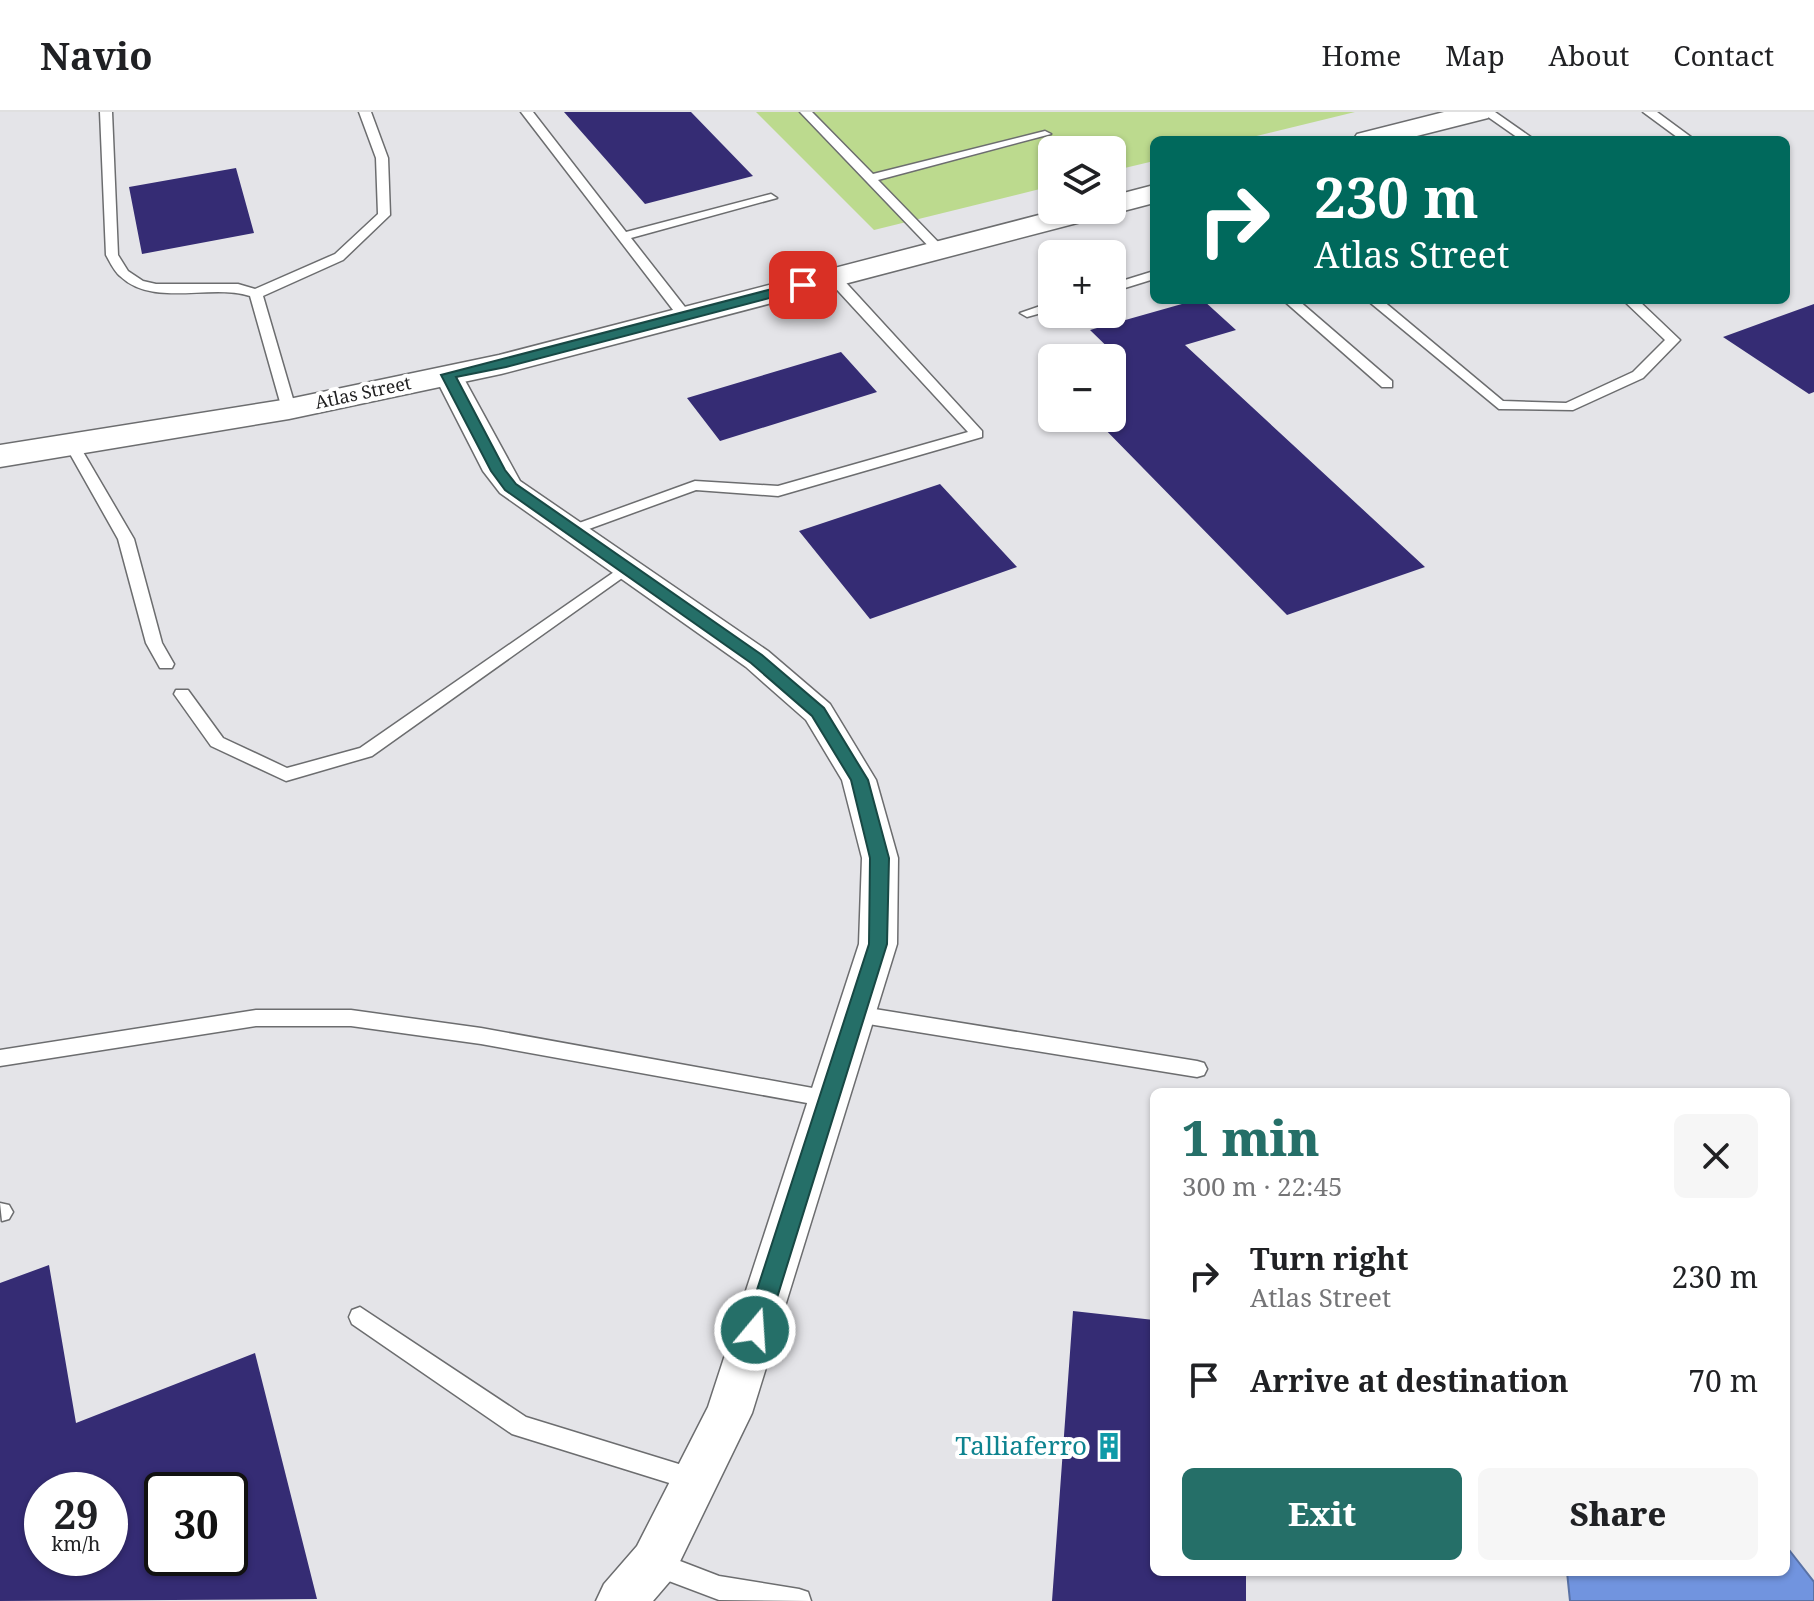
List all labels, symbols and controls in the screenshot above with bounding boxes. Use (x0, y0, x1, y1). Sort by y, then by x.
text: Navio (40, 29, 152, 81)
text: Home (1322, 36, 1401, 74)
text: Map (1445, 36, 1505, 74)
text: About (1549, 36, 1629, 74)
text: Contact (1673, 36, 1774, 74)
map controls (1038, 136, 1126, 432)
button: layers (1038, 136, 1126, 224)
text: 230 m (1314, 158, 1479, 234)
icon: right (1182, 168, 1286, 272)
text: Atlas Street (1314, 230, 1509, 279)
button: + (1038, 240, 1126, 328)
pin (769, 251, 837, 319)
icon: arrive (781, 263, 825, 307)
button: − (1038, 344, 1126, 432)
street label: Atlas Street (312, 370, 413, 414)
text: 1 min (1182, 1105, 1320, 1170)
button: close (1674, 1114, 1758, 1198)
text: 300 m · 22:45 (1182, 1168, 1343, 1204)
text: Turn right (1250, 1238, 1408, 1279)
icon: right (1182, 1254, 1226, 1298)
text: 230 m (1672, 1256, 1758, 1297)
text: Atlas Street (1250, 1279, 1391, 1315)
position arrow (713, 1288, 797, 1372)
icon: arrive (1182, 1358, 1226, 1402)
text: Arrive at destination (1250, 1360, 1569, 1401)
text: 70 m (1688, 1360, 1758, 1401)
place label: Talliaferro (955, 1427, 1087, 1463)
building icon: Talliaferro (1094, 1431, 1124, 1461)
button: Exit (1182, 1468, 1462, 1560)
button: Share (1478, 1468, 1758, 1560)
speed limit sign: 30 (144, 1472, 248, 1576)
text: 29 (53, 1486, 99, 1541)
text: km/h (51, 1530, 101, 1557)

